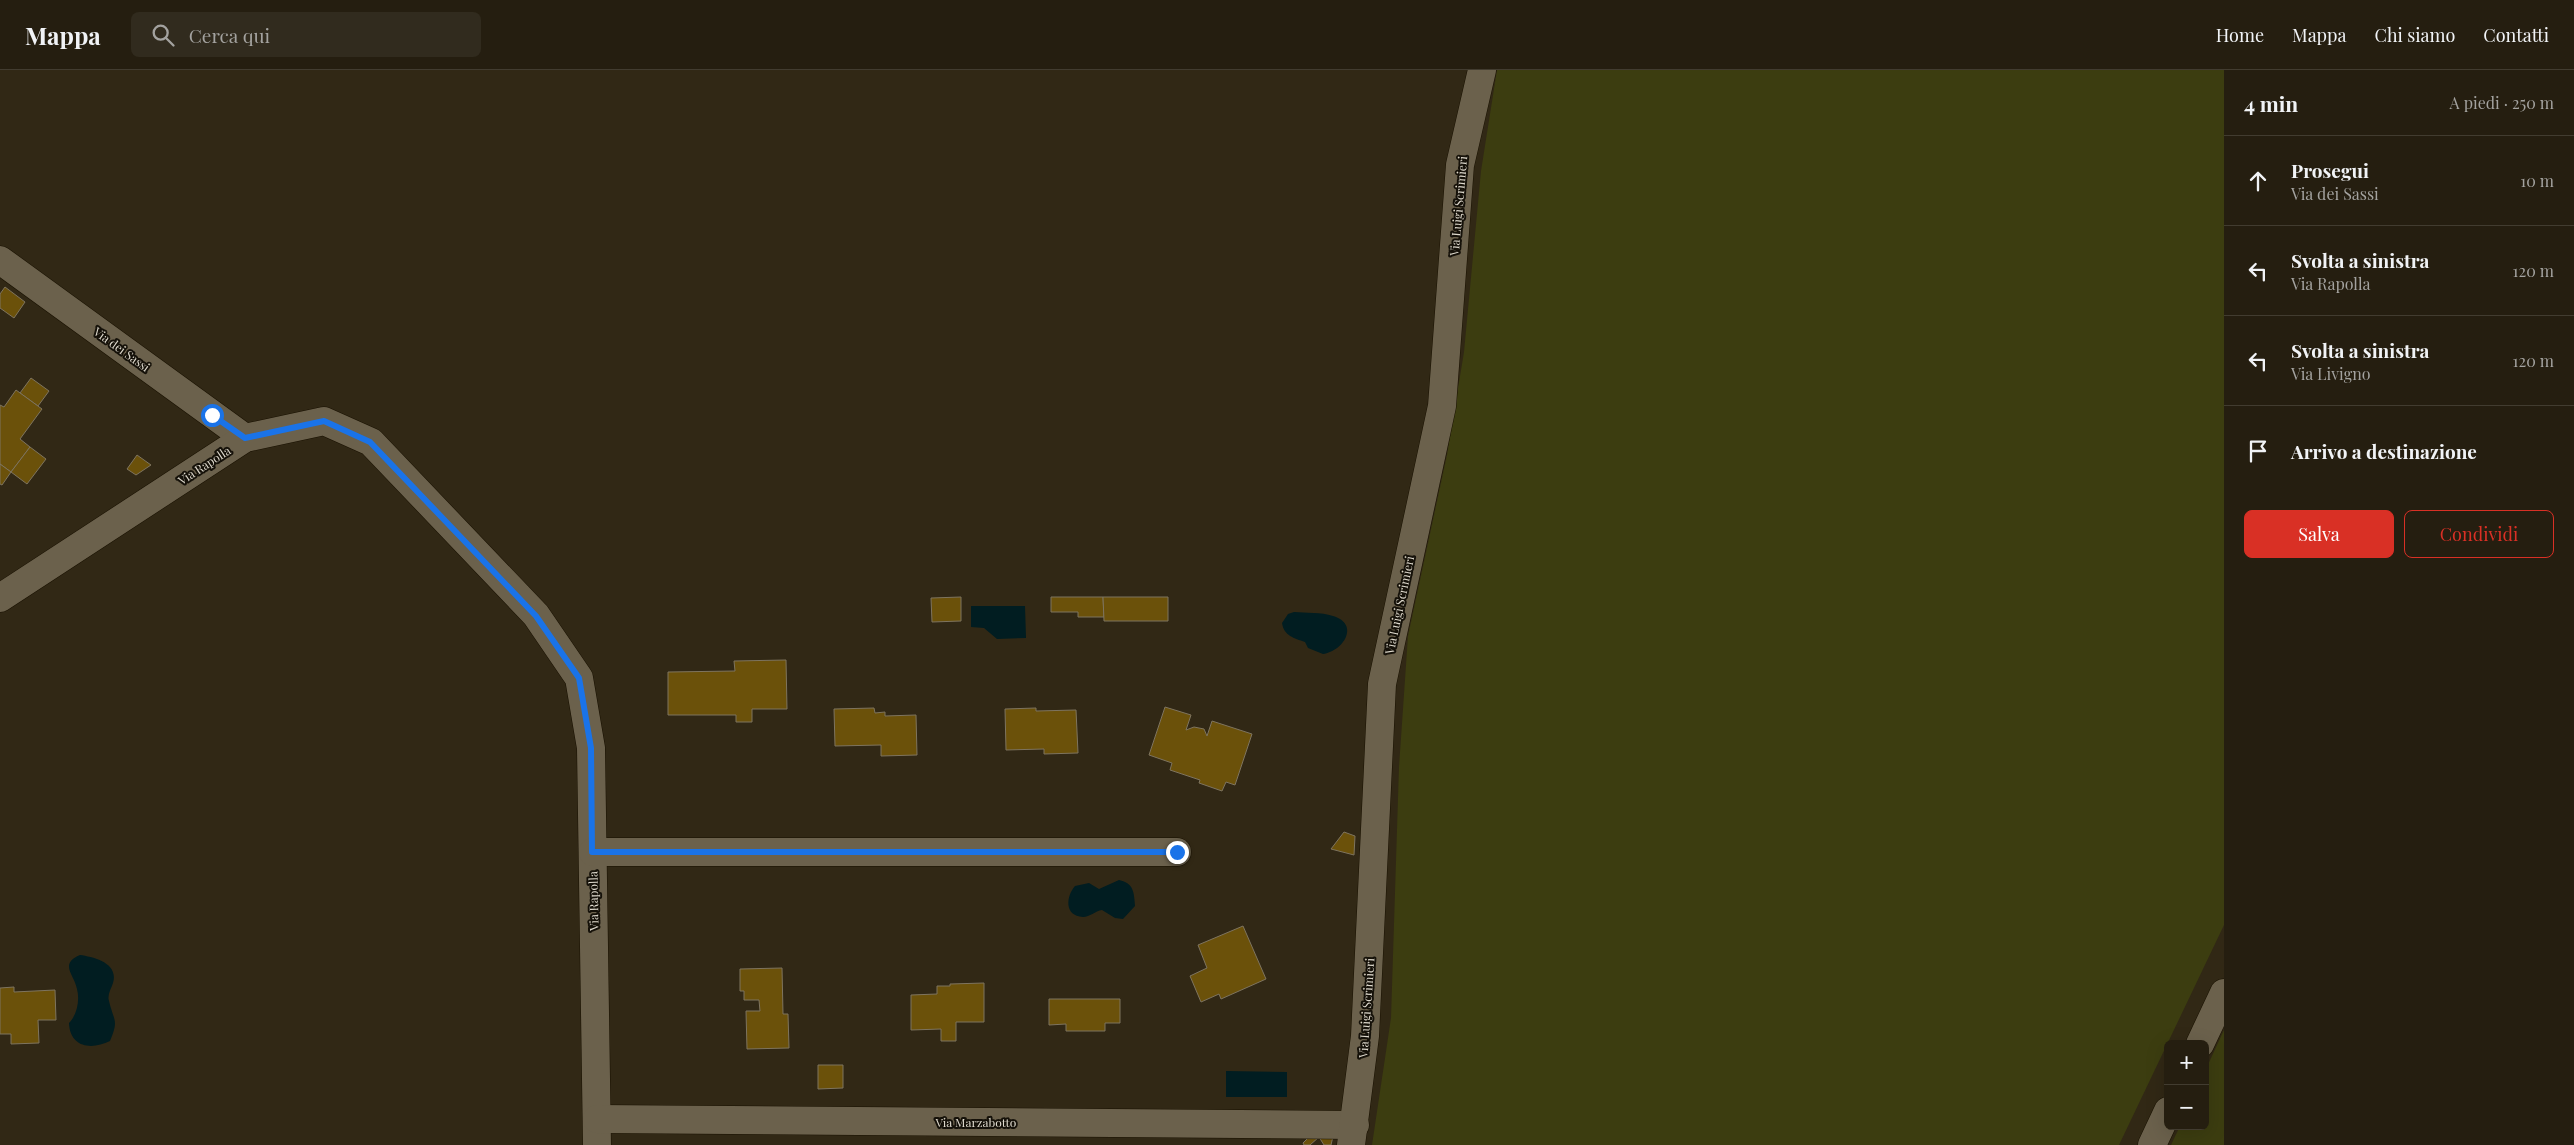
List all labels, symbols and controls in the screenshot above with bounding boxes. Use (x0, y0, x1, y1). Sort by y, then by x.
search box (131, 12, 481, 57)
text: Mappa (25, 19, 101, 51)
icon: search (149, 21, 177, 49)
text: Cerca qui (189, 22, 270, 48)
text: Home (2216, 23, 2264, 47)
text: Mappa (2292, 23, 2347, 47)
text: Chi siamo (2375, 23, 2455, 47)
text: Contatti (2483, 23, 2549, 47)
text: 4 min (2244, 89, 2298, 117)
text: A piedi · 250 m (2450, 92, 2554, 113)
street label: Via Luigi Scrimieri (1446, 155, 1470, 258)
text: Prosegui (2291, 157, 2369, 183)
icon: ahead (2244, 167, 2272, 195)
text: 10 m (2520, 170, 2554, 191)
text: Via dei Sassi (2291, 183, 2379, 204)
text: Svolta a sinistra (2291, 247, 2429, 273)
icon: left (2244, 257, 2272, 285)
text: 120 m (2513, 260, 2554, 281)
text: Via Rapolla (2291, 273, 2370, 294)
street label: Via dei Sassi (90, 323, 154, 375)
text: Svolta a sinistra (2291, 337, 2429, 363)
icon: left (2244, 347, 2272, 375)
text: 120 m (2513, 350, 2554, 371)
text: Via Livigno (2291, 363, 2370, 384)
route start (201, 404, 224, 427)
icon: arrive (2244, 437, 2272, 465)
text: Arrivo a destinazione (2291, 438, 2477, 464)
street label: Via Rapolla (174, 442, 233, 488)
button: Salva (2244, 510, 2394, 558)
button: Condividi (2404, 510, 2554, 558)
street label: Via Luigi Scrimieri (1381, 554, 1417, 657)
route end (1166, 841, 1189, 864)
street label: Via Rapolla (584, 871, 602, 932)
street label: Via Luigi Scrimieri (1354, 957, 1378, 1060)
map controls (2164, 1040, 2209, 1130)
button: + (2164, 1040, 2209, 1085)
button: − (2164, 1085, 2209, 1130)
street label: Via Marzabotto (935, 1114, 1017, 1130)

